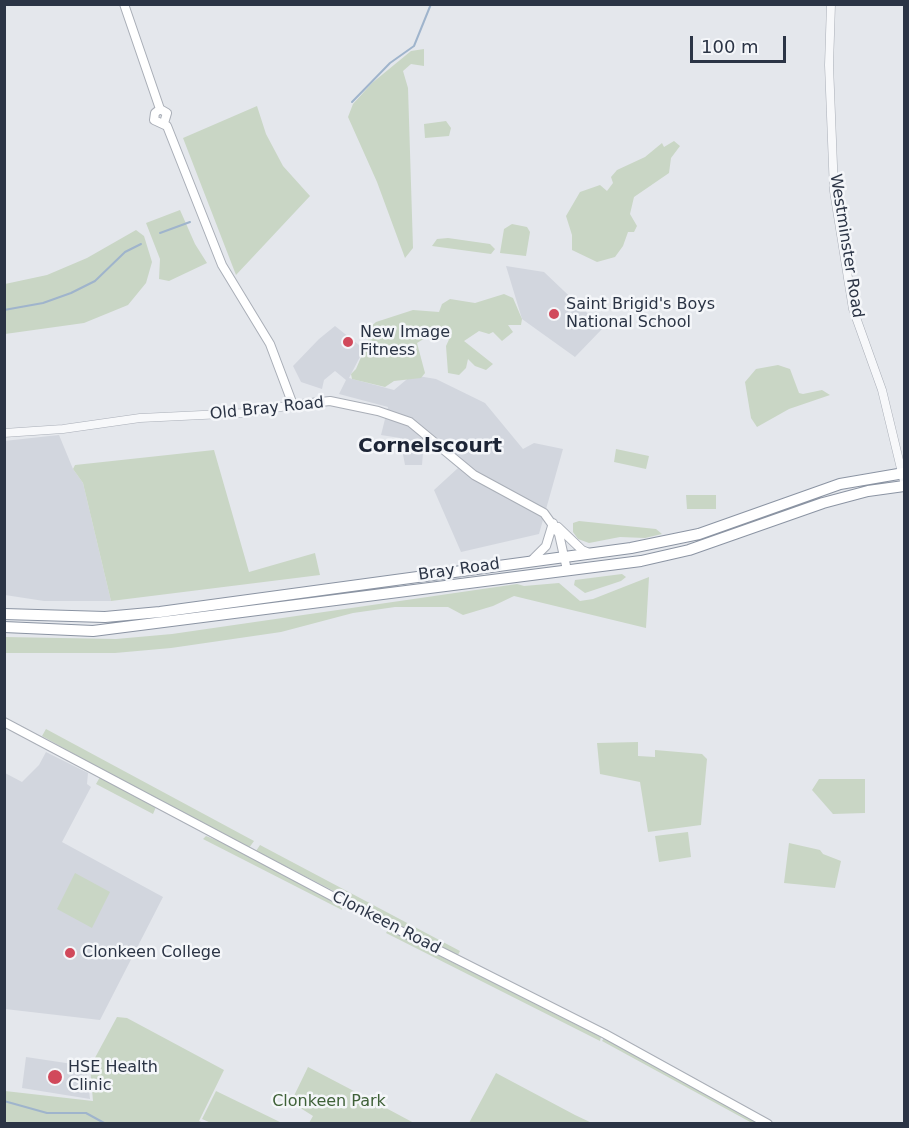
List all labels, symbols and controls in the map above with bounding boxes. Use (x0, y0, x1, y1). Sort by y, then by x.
scale bar (693, 24, 789, 62)
text: 100 m (701, 36, 759, 57)
street label: Westminster Road (825, 173, 867, 319)
place label: Saint Brigid's Boys National School (566, 295, 715, 333)
marker: Saint Brigid's Boys National School (547, 307, 561, 321)
place label: New Image Fitness (360, 323, 450, 361)
marker: New Image Fitness (341, 335, 355, 349)
street label: Old Bray Road (209, 393, 325, 425)
district label: Cornelscourt (358, 435, 502, 459)
street label: Bray Road (417, 555, 501, 585)
street label: Clonkeen Road (328, 887, 444, 959)
place label: Clonkeen College (82, 943, 221, 963)
marker: Clonkeen College (63, 946, 77, 960)
place label: HSE Health Clinic (68, 1058, 158, 1096)
marker: HSE Health Clinic (46, 1068, 64, 1086)
park label: Clonkeen Park (272, 1092, 386, 1112)

